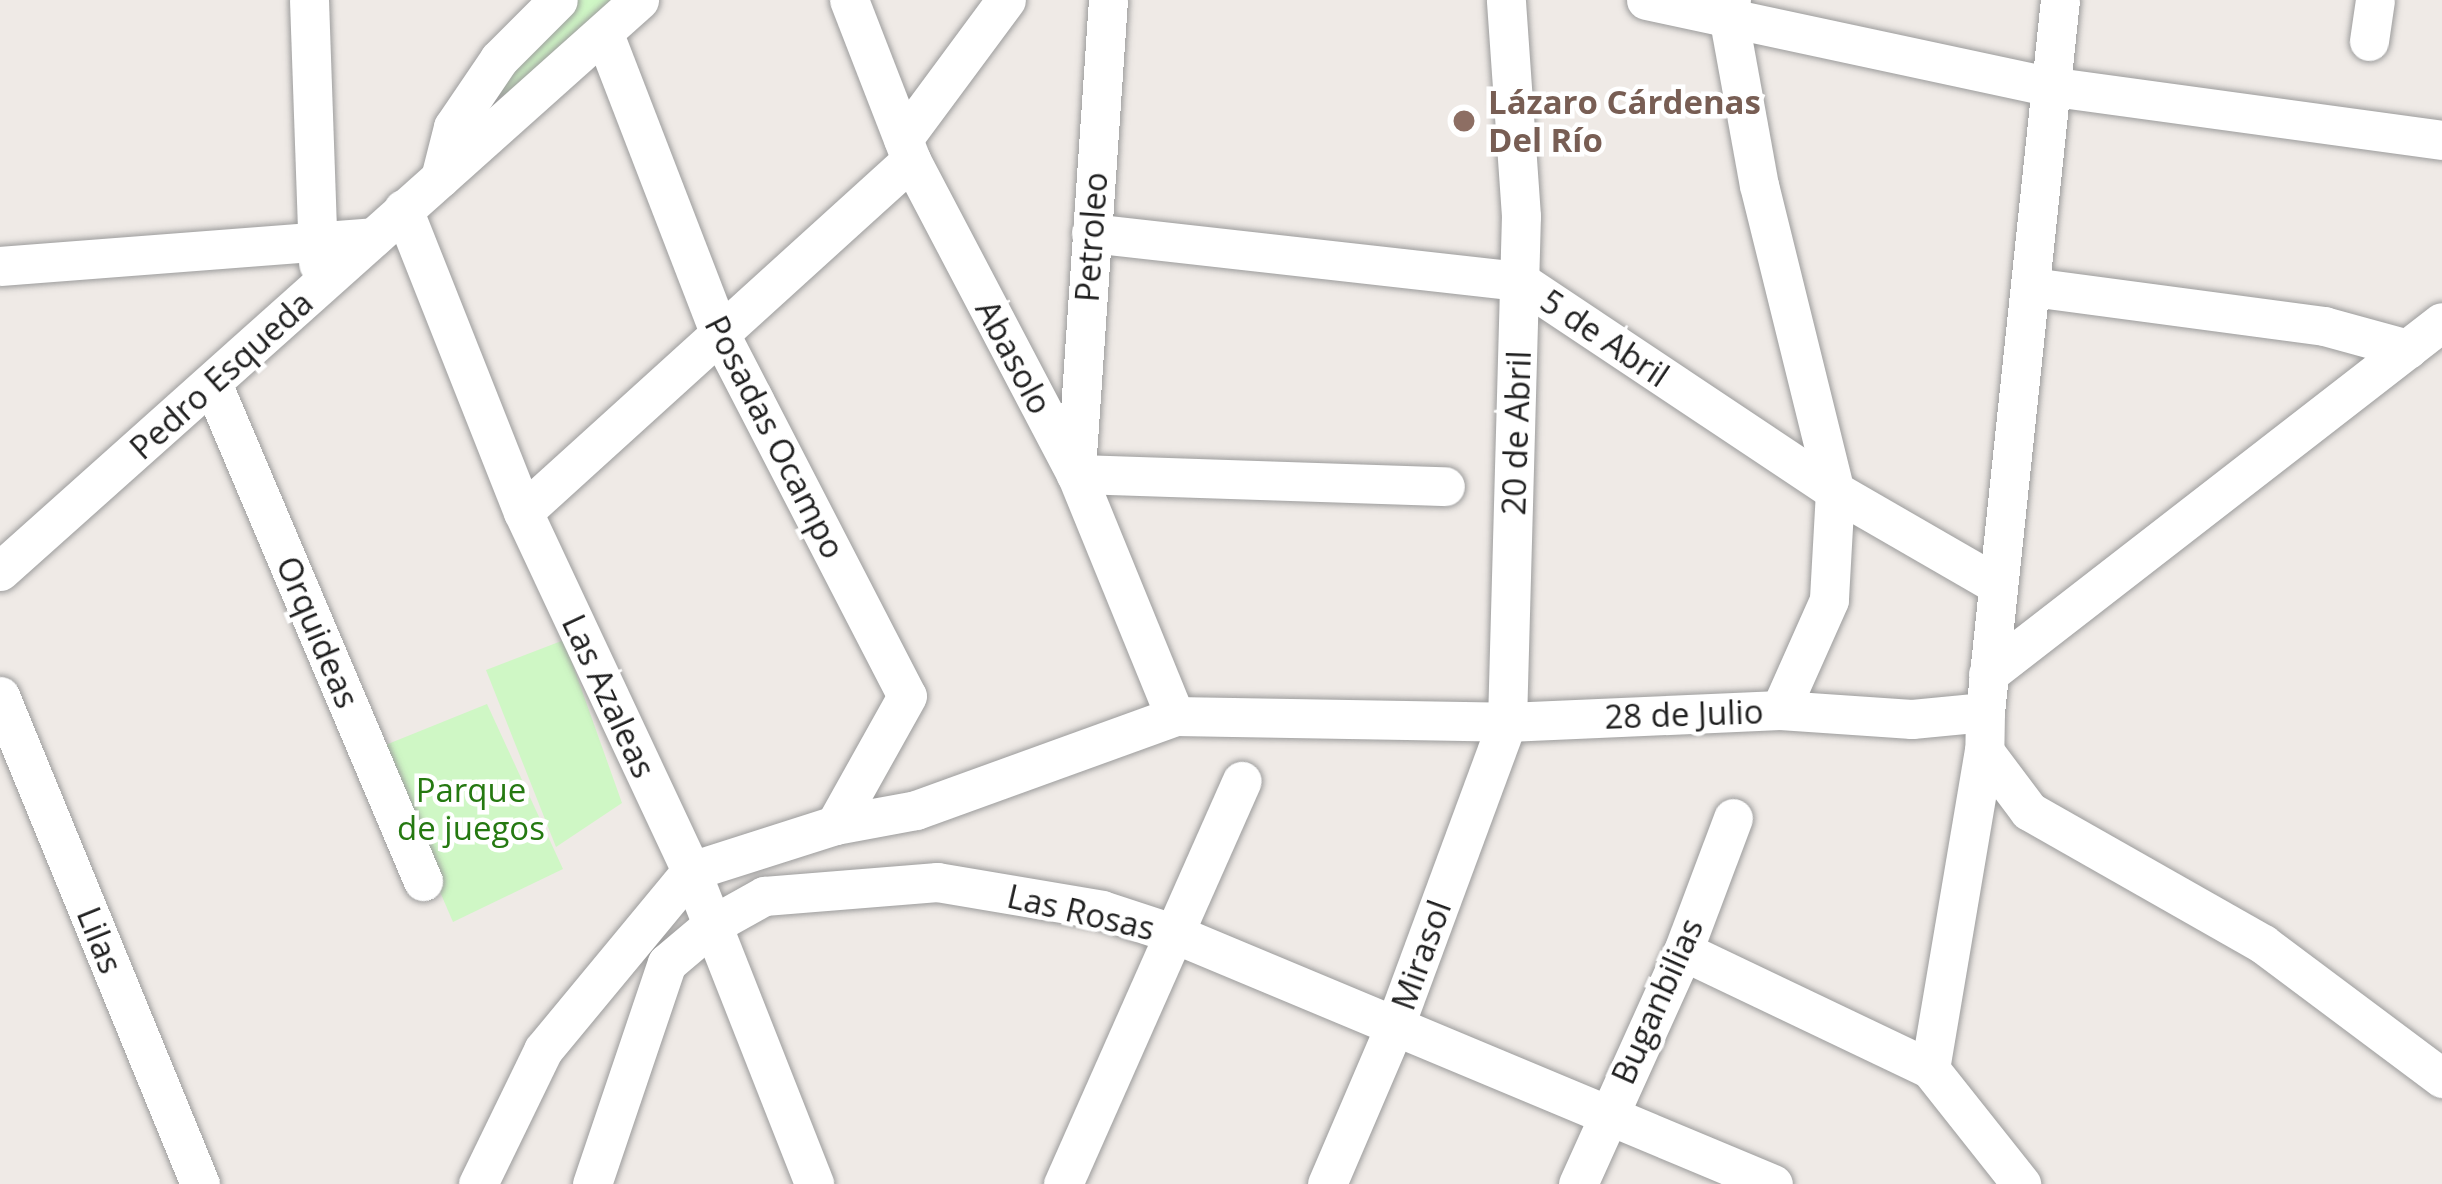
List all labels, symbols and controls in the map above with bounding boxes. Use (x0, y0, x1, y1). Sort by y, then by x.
place label: Lázaro Cárdenas Del Río (1488, 82, 1761, 160)
marker: Lázaro Cárdenas Del Río (1451, 108, 1477, 134)
street label: Petroleo (1067, 171, 1115, 303)
street label: 5 de Abril (1533, 281, 1677, 395)
street label: Pedro Esqueda (122, 283, 320, 467)
street label: Abasolo (968, 293, 1060, 421)
street label: Posadas Ocampo (697, 309, 853, 565)
street label: 20 de Abril (1493, 350, 1539, 516)
street label: Orquideas (268, 550, 368, 714)
street label: Las Azaleas (554, 608, 664, 784)
street label: 28 de Julio (1604, 691, 1764, 737)
park label: Parque de juegos (397, 770, 545, 848)
street label: Las Rosas (1004, 876, 1158, 948)
street label: Mirasol (1383, 895, 1459, 1015)
street label: Lilas (69, 901, 131, 979)
street label: Buganbilias (1603, 912, 1711, 1090)

